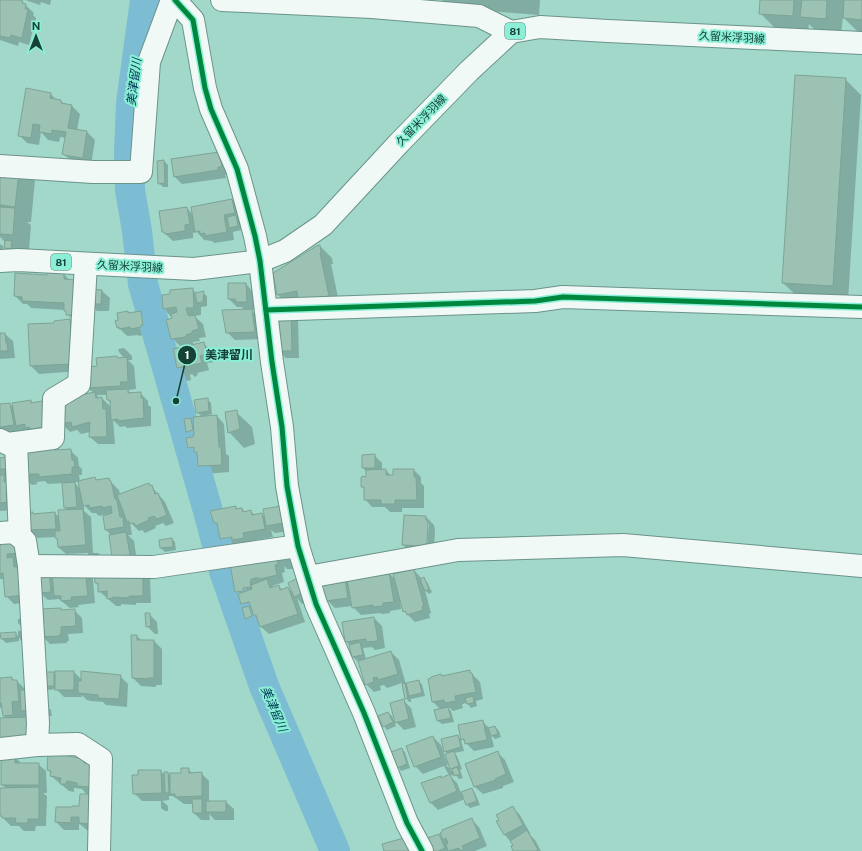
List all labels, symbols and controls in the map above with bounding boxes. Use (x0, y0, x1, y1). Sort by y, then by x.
north arrow (16, 16, 56, 56)
text: N (32, 20, 40, 32)
road number: 81 (505, 23, 525, 39)
street label: 久留米浮羽線 (699, 29, 765, 45)
water label: 美津留川 (124, 55, 144, 107)
street label: 久留米浮羽線 (394, 92, 448, 148)
road number: 81 (51, 254, 71, 270)
street label: 久留米浮羽線 (97, 258, 163, 274)
callout: 美津留川 (177, 343, 261, 367)
text: 1 (184, 348, 190, 362)
text: 美津留川 (205, 348, 253, 362)
water label: 美津留川 (258, 684, 291, 736)

